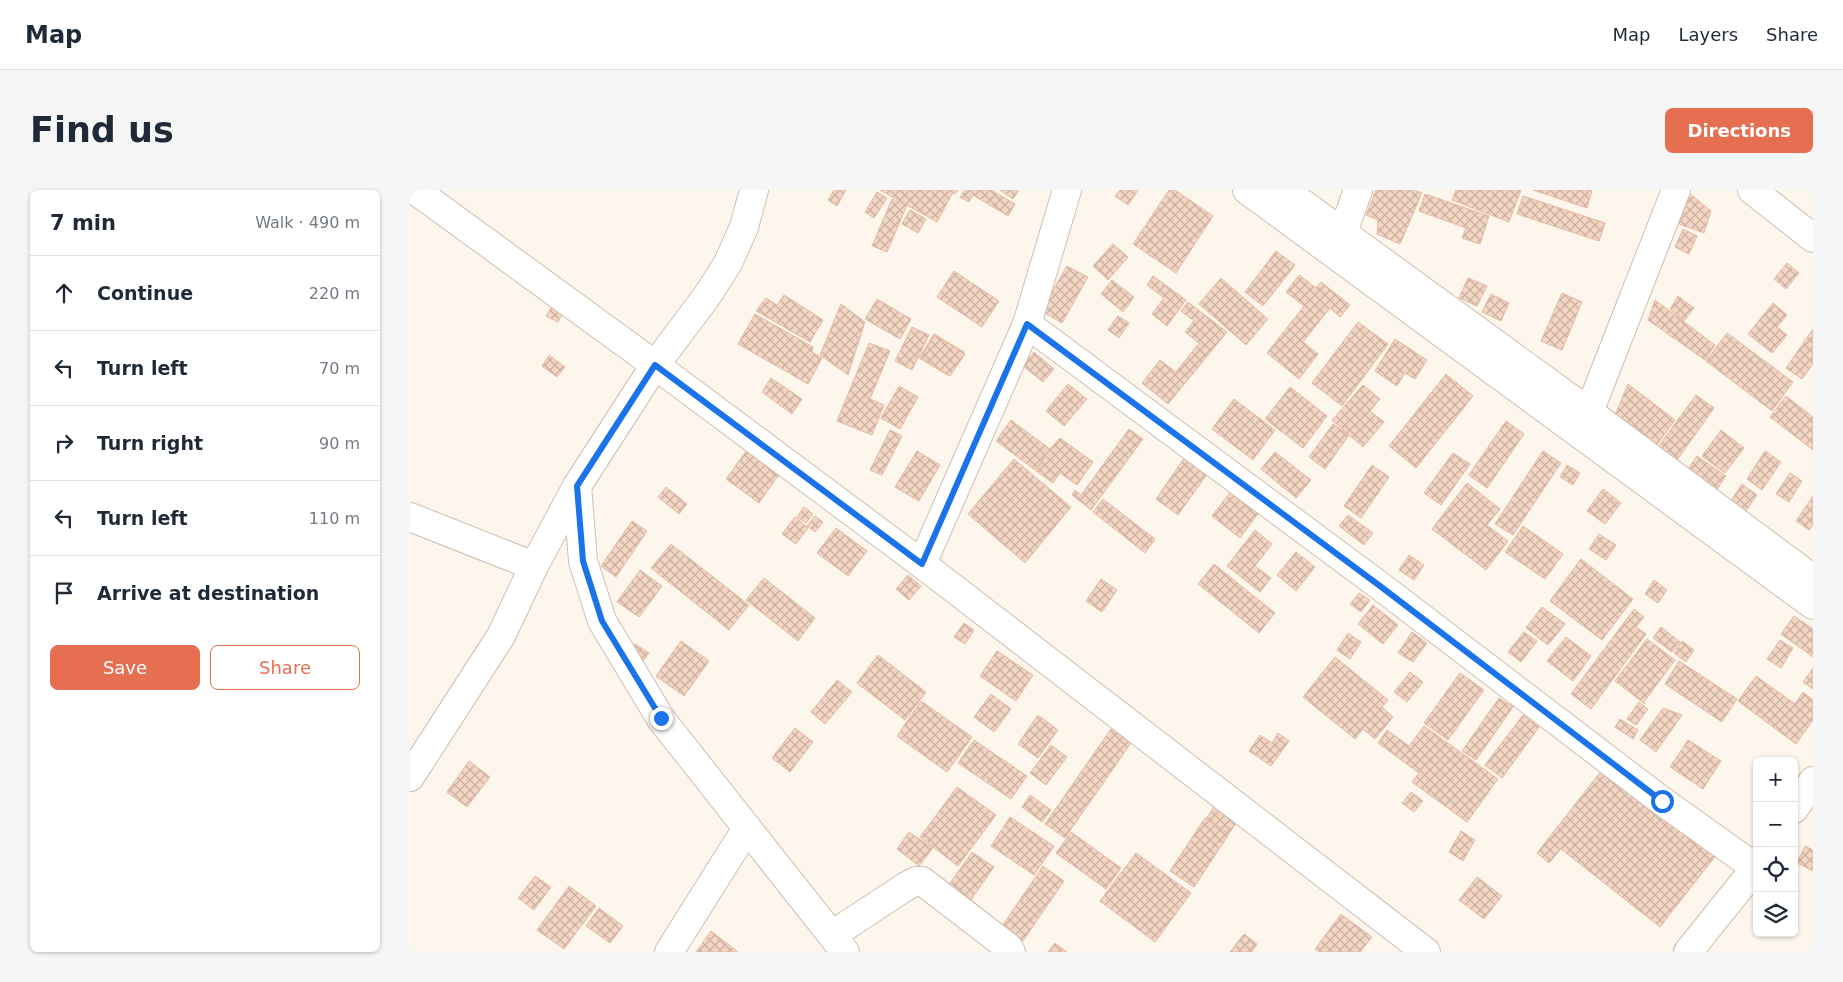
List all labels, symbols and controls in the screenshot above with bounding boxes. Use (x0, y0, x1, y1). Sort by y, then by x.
text: Map (25, 21, 82, 49)
text: Map (1612, 24, 1650, 45)
text: Layers (1678, 24, 1738, 45)
text: Share (1766, 24, 1818, 45)
button: Directions (1665, 108, 1813, 153)
text: Find us (30, 110, 174, 150)
text: 7 min (50, 211, 116, 235)
text: Walk · 490 m (255, 213, 360, 232)
icon: ahead (50, 279, 78, 307)
text: Continue (97, 282, 193, 304)
text: 220 m (309, 284, 360, 303)
icon: left (50, 354, 78, 382)
text: Turn left (97, 357, 188, 379)
text: 70 m (319, 359, 360, 378)
icon: right (50, 429, 78, 457)
text: Turn right (97, 432, 203, 454)
text: 90 m (319, 434, 360, 453)
icon: left (50, 504, 78, 532)
text: Turn left (97, 507, 188, 529)
text: 110 m (309, 509, 360, 528)
icon: arrive (50, 579, 78, 607)
text: Arrive at destination (97, 582, 319, 604)
button: Save (50, 645, 200, 690)
button: Share (210, 645, 360, 690)
route end (650, 707, 673, 730)
map controls (1753, 757, 1798, 937)
button: + (1753, 757, 1798, 802)
route start (1651, 790, 1674, 813)
button: − (1753, 802, 1798, 847)
button: locate (1753, 847, 1798, 892)
button: layers (1753, 892, 1798, 937)

